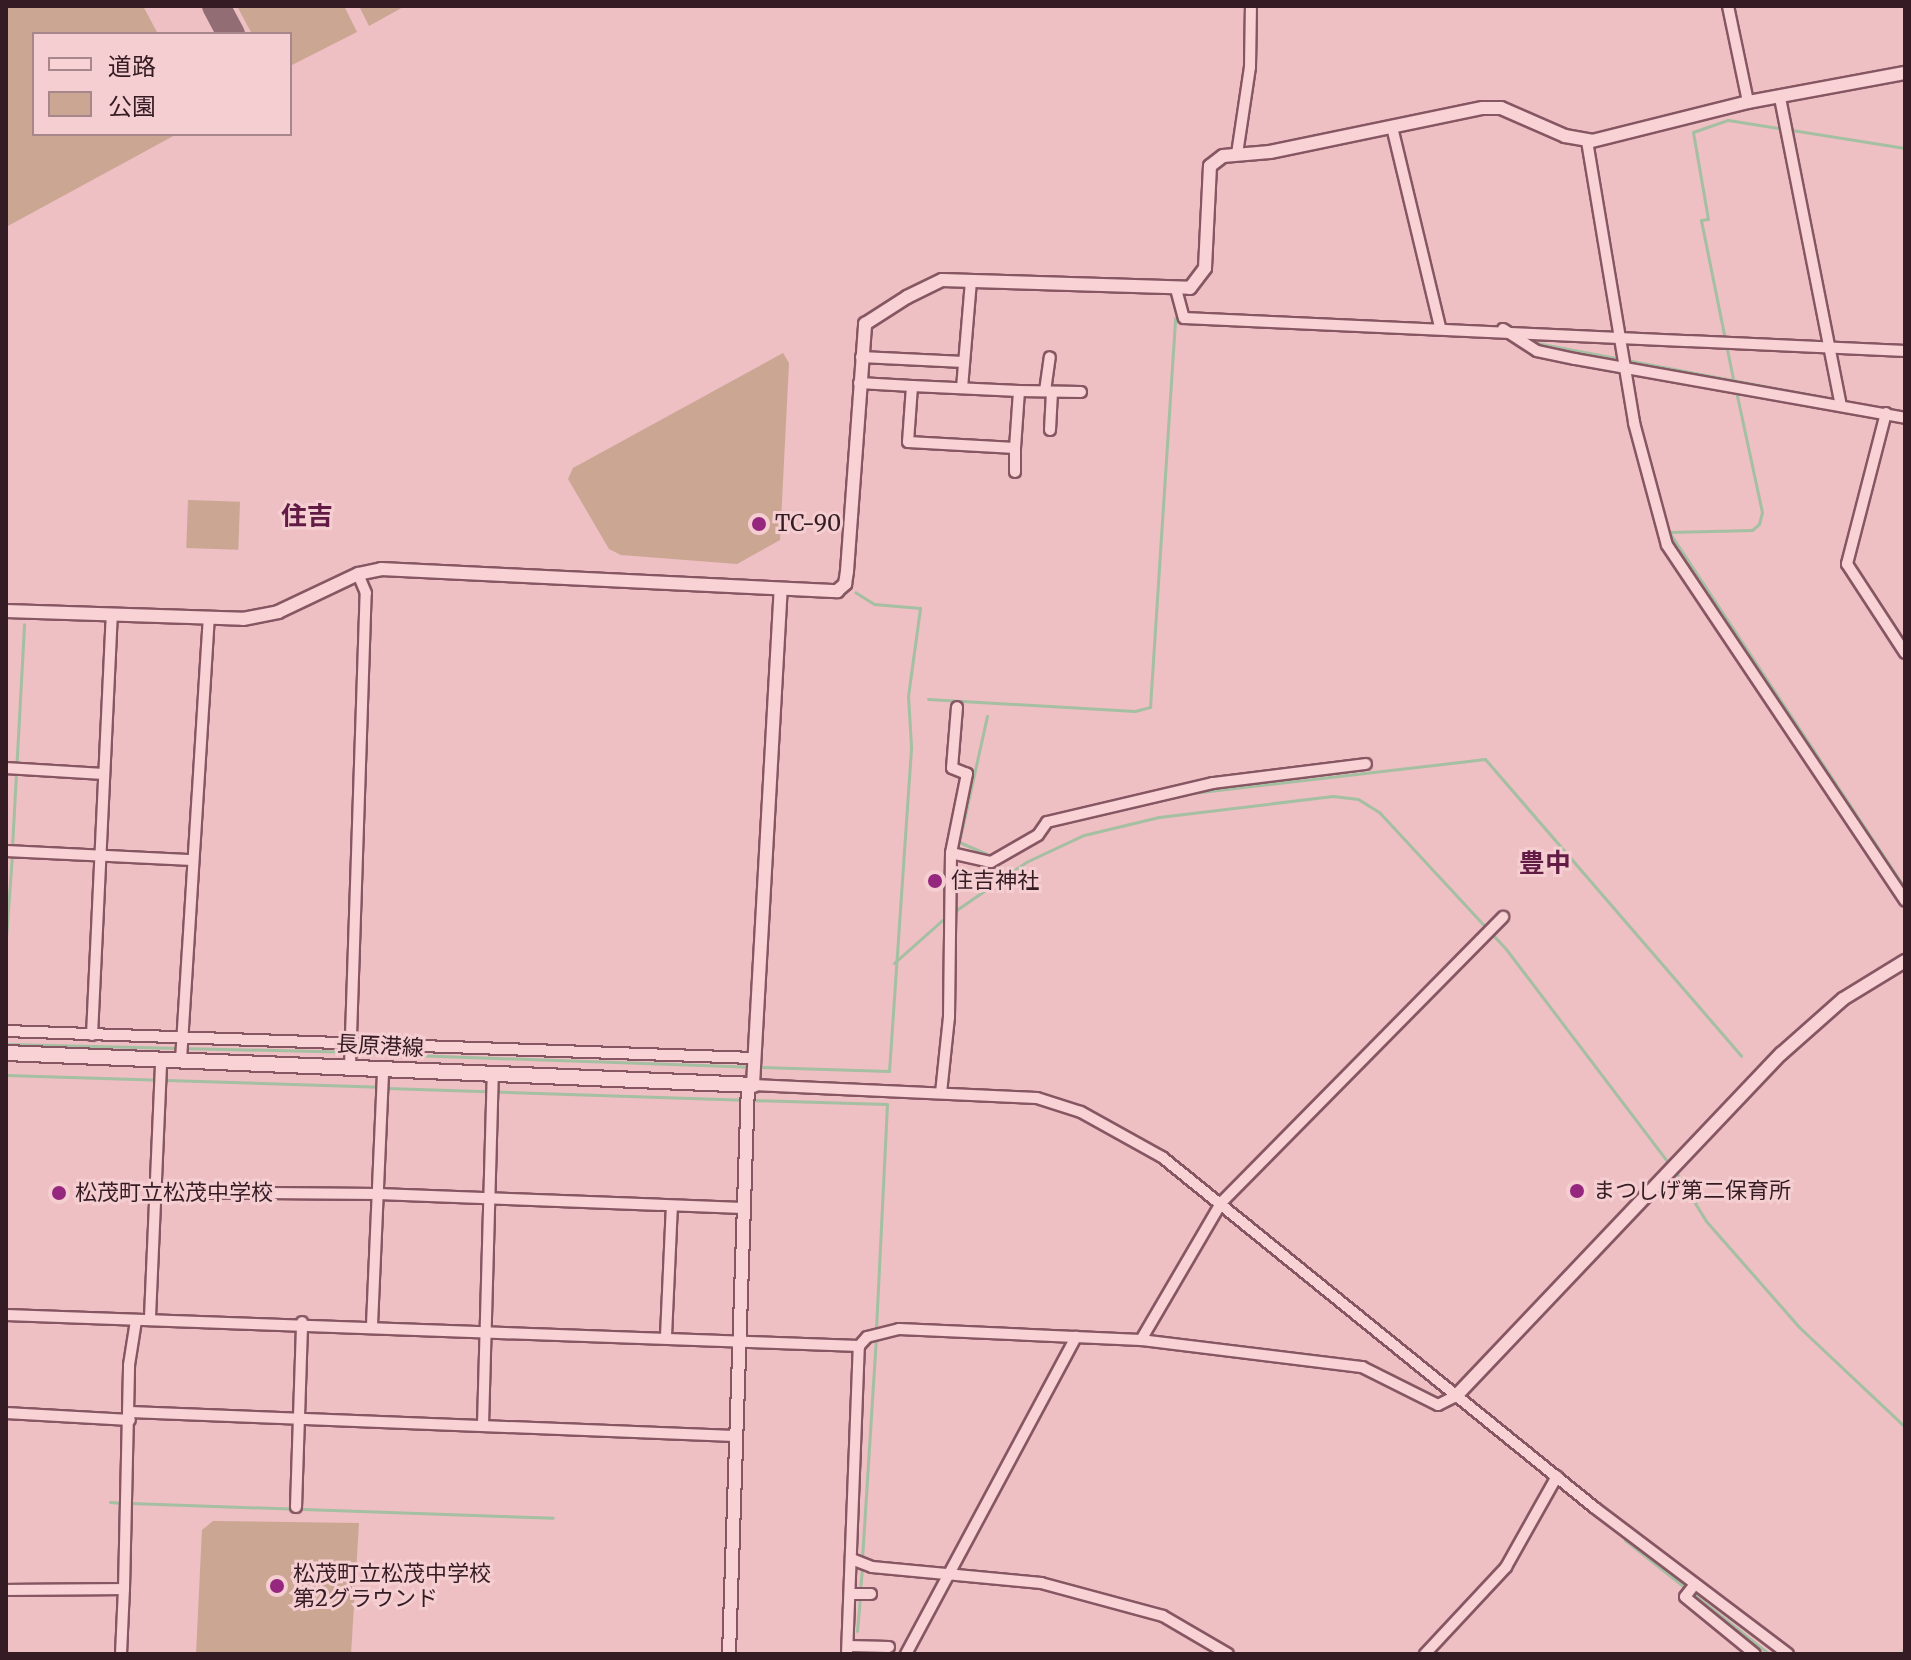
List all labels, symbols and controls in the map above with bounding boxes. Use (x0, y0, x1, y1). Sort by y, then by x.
legend (32, 32, 292, 136)
text: 道路 (108, 51, 156, 82)
text: 公園 (108, 91, 156, 122)
district label: 住吉 (281, 500, 333, 532)
place label: TC-90 (775, 511, 841, 537)
marker: TC-90 (750, 515, 768, 533)
district label: 豊中 (1519, 847, 1571, 879)
place label: 住吉神社 (951, 868, 1039, 894)
marker: 住吉神社 (926, 872, 944, 890)
street label: 長原港線 (335, 1031, 425, 1061)
place label: まつしげ第二保育所 (1593, 1178, 1791, 1204)
place label: 松茂町立松茂中学校 (75, 1180, 273, 1206)
marker: まつしげ第二保育所 (1568, 1182, 1586, 1200)
marker: 松茂町立松茂中学校 (50, 1184, 68, 1202)
place label: 松茂町立松茂中学校 第2グラウンド (293, 1560, 491, 1612)
marker: 松茂町立松茂中学校 第2グラウンド (268, 1577, 286, 1595)

